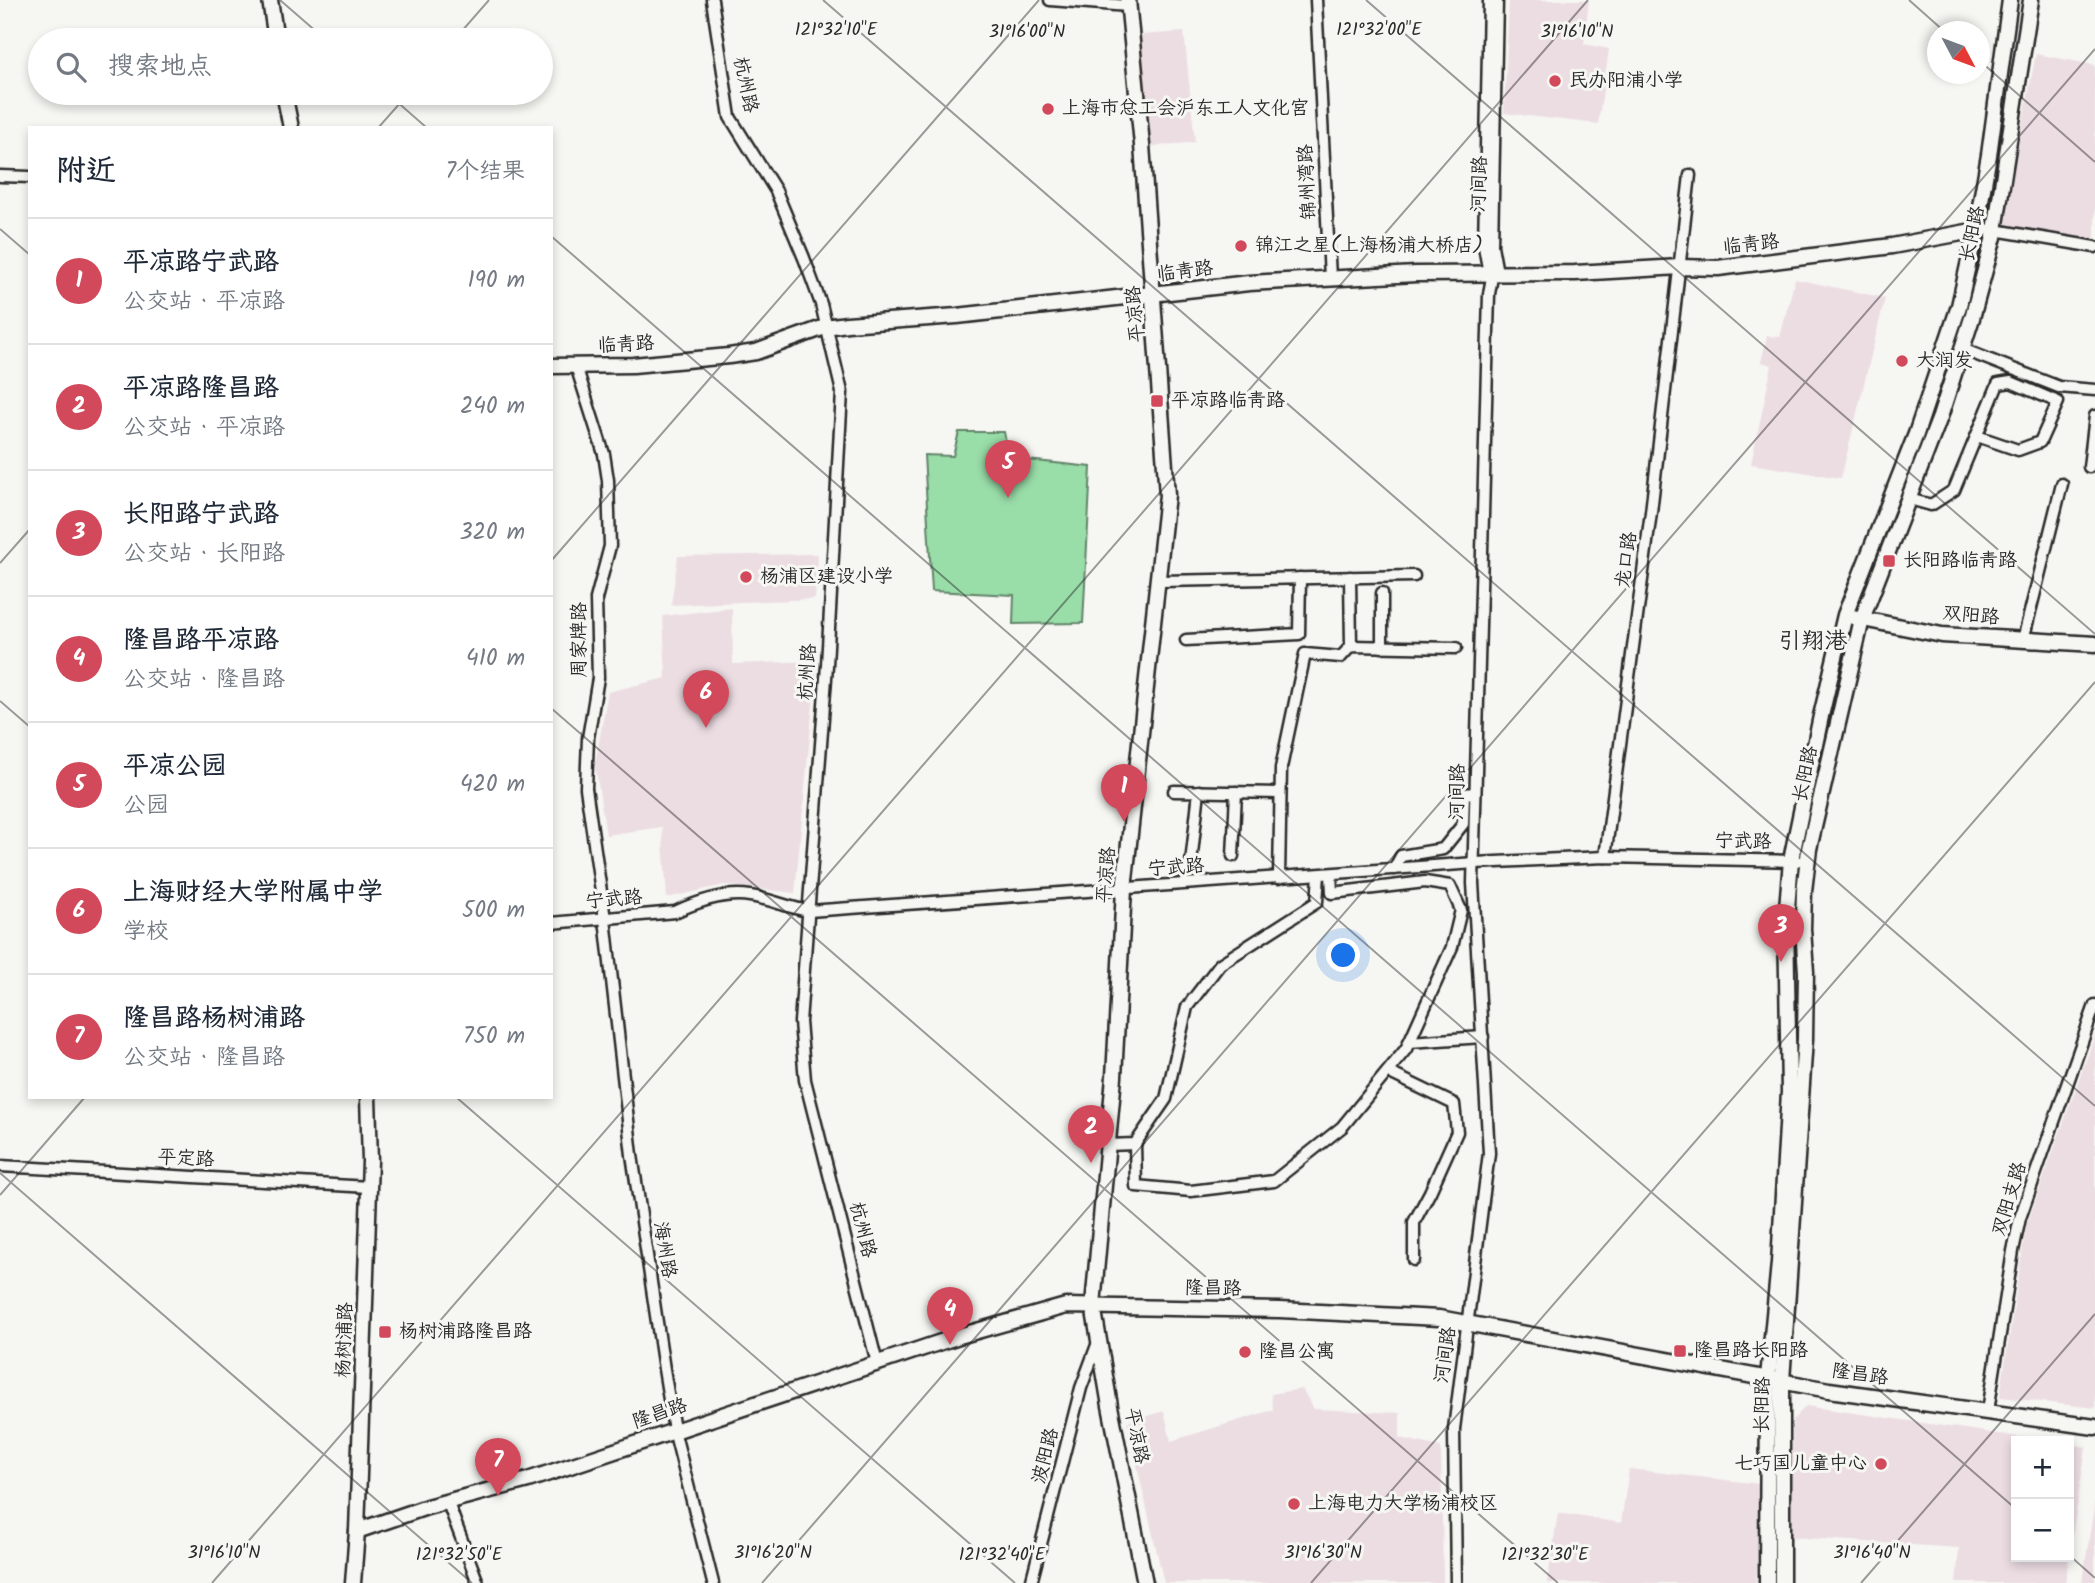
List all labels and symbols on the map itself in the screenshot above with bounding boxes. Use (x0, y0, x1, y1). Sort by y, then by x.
text: 121°32'10"E (795, 16, 878, 45)
text: 121°32'00"E (1336, 16, 1422, 45)
text: 31°16'00"N (989, 18, 1065, 47)
text: 31°16'10"N (1540, 18, 1614, 47)
north arrow (1927, 21, 1990, 84)
street label: 杭州路 (724, 54, 766, 116)
place label: 民办阳浦小学 (1569, 66, 1683, 96)
marker: 民办阳浦小学 (1547, 73, 1563, 89)
place label: 上海市总工会沪东工人文化宫 (1062, 94, 1309, 124)
marker: 上海市总工会沪东工人文化宫 (1040, 101, 1056, 117)
street label: 锦州湾路 (1291, 143, 1325, 221)
street label: 河间路 (1464, 155, 1496, 213)
street label: 长阳路 (1952, 203, 1994, 265)
street label: 临青路 (1721, 227, 1781, 263)
place label: 锦江之星(上海杨浦大桥店) (1255, 231, 1483, 261)
marker: 锦江之星(上海杨浦大桥店) (1233, 238, 1249, 254)
street label: 临青路 (1155, 254, 1215, 290)
street label: 平凉路 (1119, 284, 1153, 344)
street label: 临青路 (597, 329, 655, 361)
place label: 大润发 (1916, 346, 1973, 376)
marker: 大润发 (1894, 353, 1910, 369)
place label: 平凉路临青路 (1171, 386, 1285, 416)
marker: 平凉路临青路 (1149, 393, 1165, 409)
pin: 5 (985, 440, 1031, 498)
street label: 龙口路 (1608, 530, 1646, 590)
place label: 长阳路临青路 (1903, 546, 2017, 576)
marker: 长阳路临青路 (1881, 553, 1897, 569)
place label: 杨浦区建设小学 (760, 562, 893, 592)
marker: 杨浦区建设小学 (738, 569, 754, 585)
street label: 双阳路 (1941, 599, 2001, 633)
street label: 周家牌路 (565, 602, 595, 678)
district label: 引翔港 (1779, 624, 1848, 660)
street label: 杭州路 (791, 643, 825, 701)
pin: 6 (683, 670, 729, 728)
street label: 长阳路 (1785, 743, 1827, 805)
street label: 河间路 (1443, 763, 1473, 821)
pin: 1 (1101, 764, 1147, 822)
street label: 宁武路 (1714, 827, 1772, 857)
street label: 平凉路 (1090, 845, 1124, 905)
street label: 宁武路 (1147, 851, 1205, 885)
street label: 宁武路 (584, 883, 644, 917)
pin: 3 (1758, 904, 1804, 962)
your location (1326, 938, 1360, 972)
pin: 2 (1068, 1105, 1114, 1163)
street label: 平定路 (157, 1143, 215, 1175)
street label: 双阳支路 (1985, 1158, 2035, 1240)
street label: 杭州路 (841, 1199, 883, 1261)
street label: 海州路 (644, 1219, 684, 1281)
street label: 隆昌路 (1184, 1274, 1242, 1304)
pin: 4 (927, 1287, 973, 1345)
street label: 杨树浦路 (329, 1301, 361, 1379)
place label: 杨树浦路隆昌路 (399, 1317, 532, 1347)
marker: 杨树浦路隆昌路 (377, 1324, 393, 1340)
street label: 河间路 (1427, 1325, 1465, 1385)
place label: 隆昌路长阳路 (1694, 1336, 1808, 1366)
place label: 隆昌公寓 (1259, 1337, 1335, 1367)
marker: 隆昌路长阳路 (1672, 1343, 1688, 1359)
marker: 隆昌公寓 (1237, 1344, 1253, 1360)
street label: 隆昌路 (1830, 1356, 1890, 1394)
street label: 长阳路 (1748, 1376, 1778, 1434)
street label: 隆昌路 (628, 1391, 692, 1437)
street label: 平凉路 (1116, 1405, 1156, 1467)
street label: 波阳路 (1025, 1425, 1067, 1487)
pin: 7 (475, 1438, 521, 1496)
place label: 七巧国儿童中心 (1734, 1449, 1867, 1479)
marker: 七巧国儿童中心 (1873, 1456, 1889, 1472)
place label: 上海电力大学杨浦校区 (1308, 1489, 1498, 1519)
marker: 上海电力大学杨浦校区 (1286, 1496, 1302, 1512)
text: 31°16'10"N (187, 1539, 261, 1568)
text: 31°16'20"N (734, 1539, 812, 1568)
text: 31°16'30"N (1284, 1539, 1362, 1568)
text: 31°16'40"N (1833, 1539, 1911, 1568)
text: 121°32'50"E (416, 1541, 503, 1570)
text: 121°32'40"E (959, 1541, 1046, 1570)
text: 121°32'30"E (1502, 1541, 1589, 1570)

